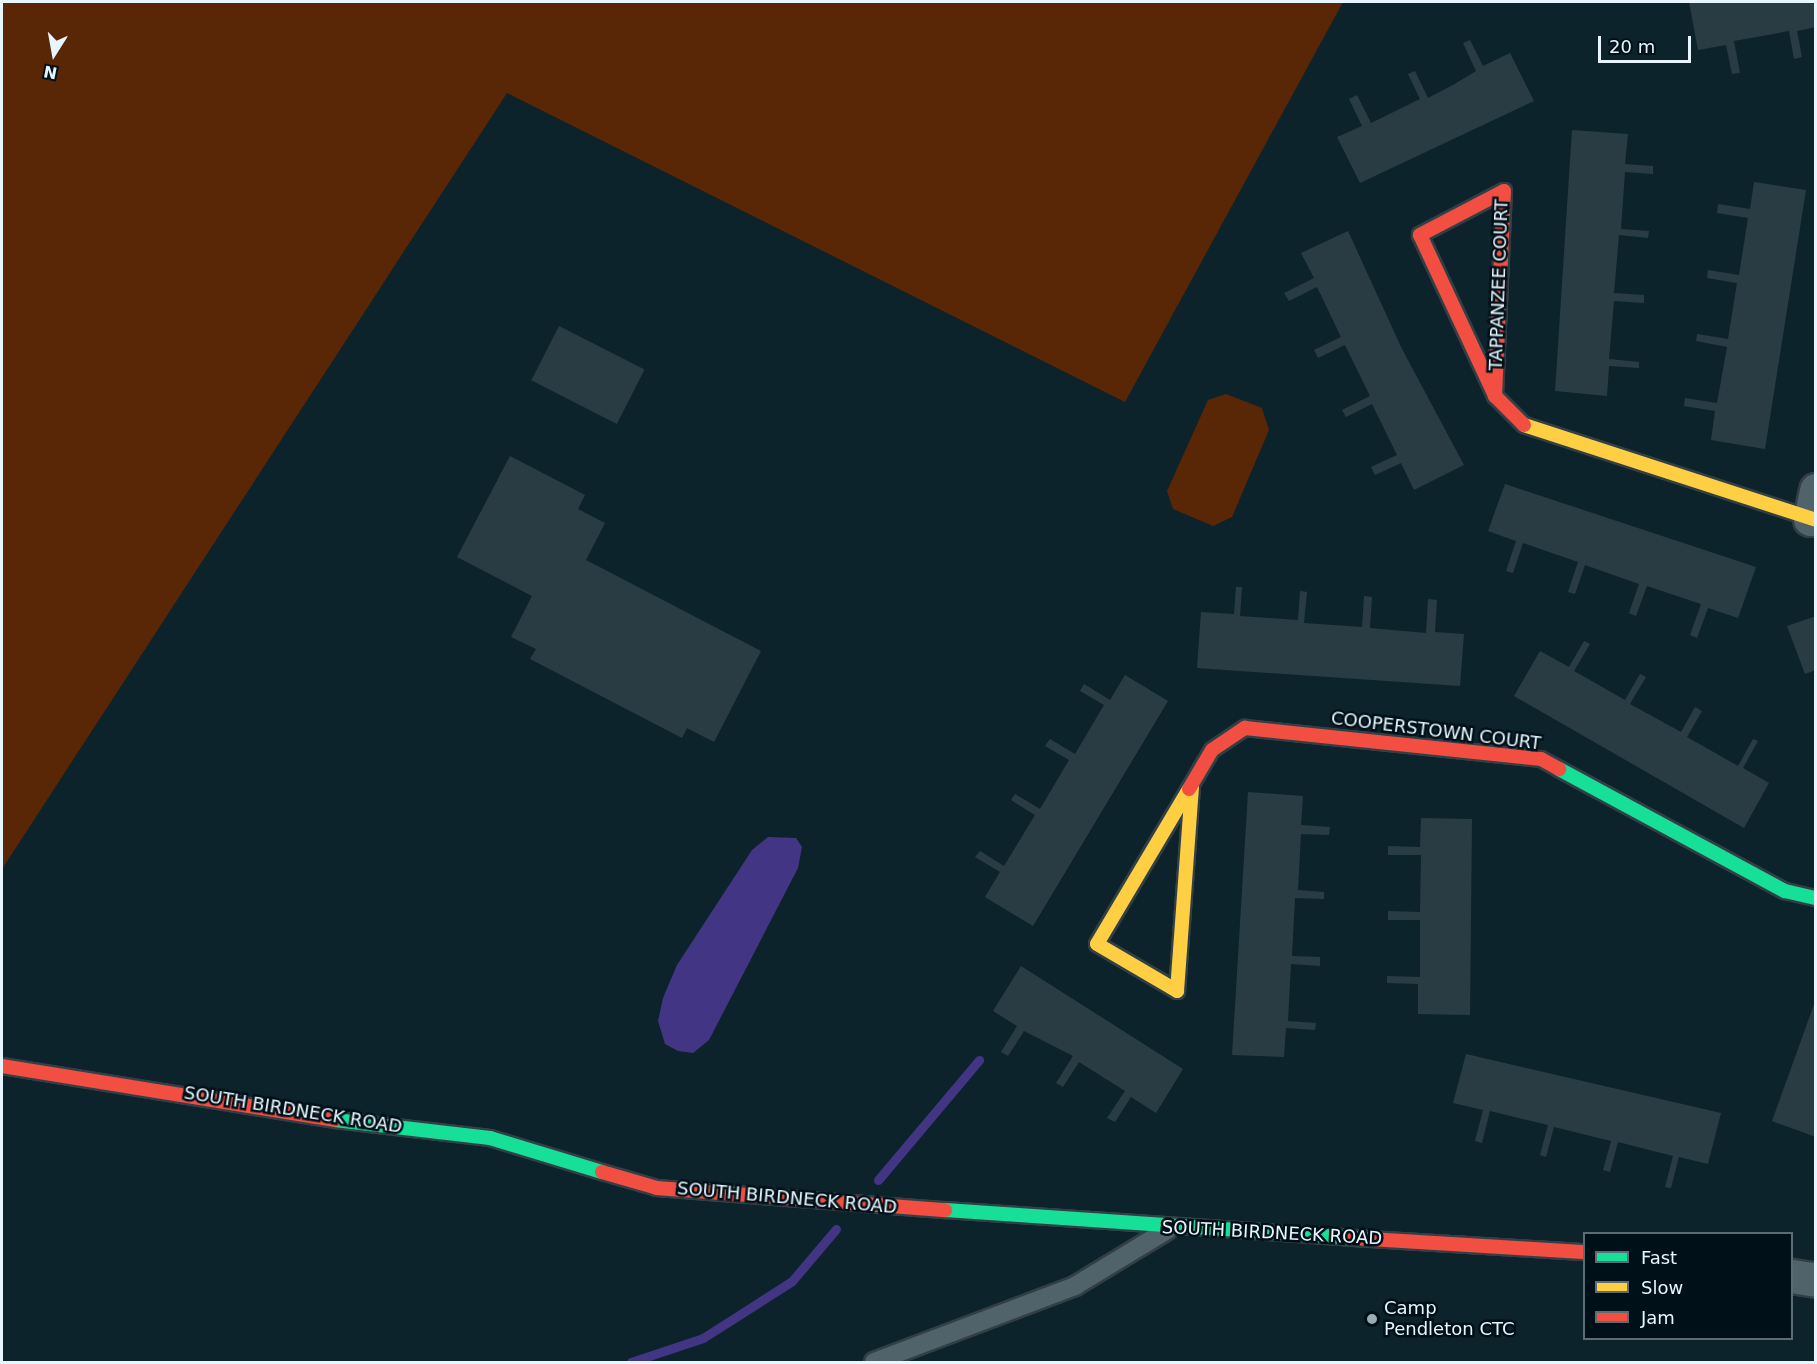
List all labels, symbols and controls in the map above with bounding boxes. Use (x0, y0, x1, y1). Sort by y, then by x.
north arrow (24, 24, 84, 84)
scale bar (1601, 24, 1694, 62)
text: 20 m (1609, 36, 1655, 57)
text: N (42, 62, 59, 83)
street label: TAPPANZEE COURT (1485, 199, 1513, 371)
street label: COOPERSTOWN COURT (1330, 707, 1542, 755)
street label: SOUTH BIRDNECK ROAD (182, 1082, 404, 1138)
street label: SOUTH BIRDNECK ROAD (676, 1178, 898, 1218)
street label: SOUTH BIRDNECK ROAD (1161, 1216, 1383, 1250)
legend (1583, 1232, 1793, 1340)
text: Fast (1641, 1247, 1677, 1268)
text: Slow (1641, 1277, 1683, 1298)
place label: Camp Pendleton CTC (1384, 1298, 1514, 1340)
text: Jam (1641, 1307, 1675, 1328)
marker: Camp Pendleton CTC (1365, 1312, 1379, 1326)

